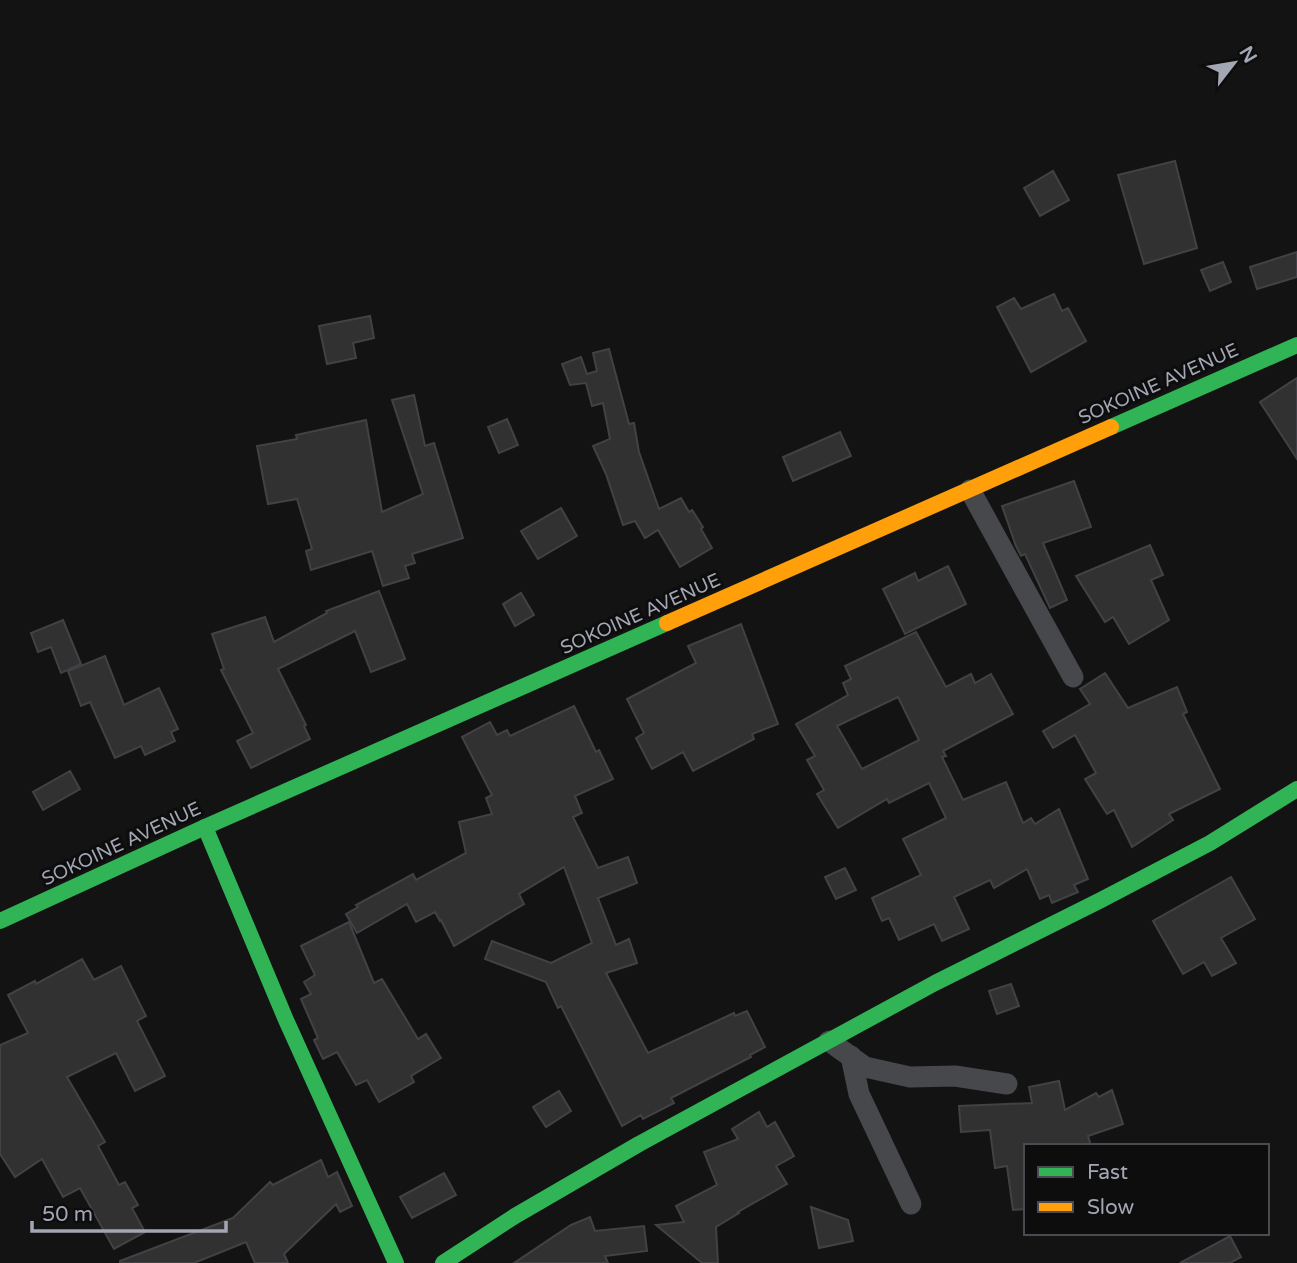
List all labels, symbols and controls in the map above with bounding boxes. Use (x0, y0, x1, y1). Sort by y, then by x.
north arrow (1199, 28, 1269, 98)
text: N (1234, 43, 1261, 67)
street label: SOKOINE AVENUE (1075, 339, 1242, 429)
street label: SOKOINE AVENUE (557, 569, 724, 659)
street label: SOKOINE AVENUE (38, 797, 204, 890)
legend (1024, 1144, 1269, 1235)
text: Fast (1087, 1160, 1128, 1185)
scale bar (32, 1190, 226, 1234)
text: Slow (1087, 1195, 1135, 1220)
text: 50 m (42, 1202, 93, 1227)

